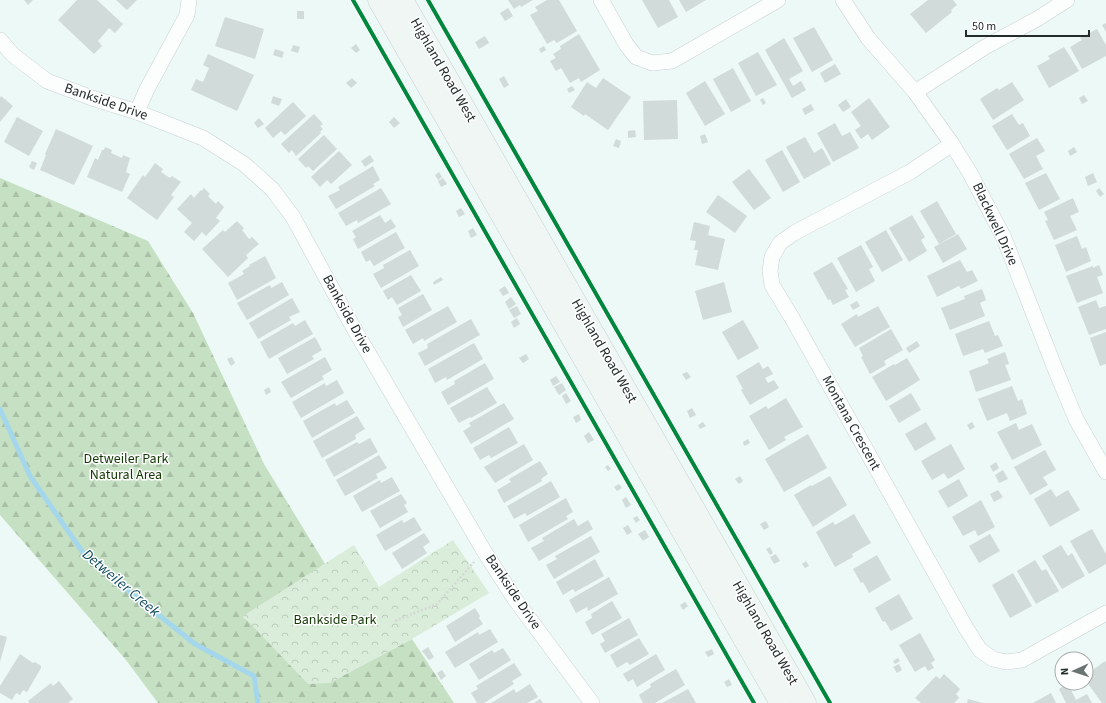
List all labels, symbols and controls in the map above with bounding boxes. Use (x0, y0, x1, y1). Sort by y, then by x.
scale bar (966, 12, 1089, 38)
street label: Highland Road West (405, 14, 481, 126)
text: 50 m (972, 18, 996, 35)
street label: Bankside Drive (62, 78, 150, 126)
street label: Blackwell Drive (967, 179, 1023, 269)
street label: Bankside Drive (317, 271, 377, 357)
street label: Highland Road West (566, 295, 642, 407)
street label: Montana Crescent (817, 372, 885, 474)
park label: Detweiler Park Natural Area (84, 449, 169, 485)
water label: Detweiler Creek (78, 544, 165, 622)
street label: Bankside Drive (480, 550, 546, 634)
street label: Highland Road West (727, 577, 803, 689)
park label: Bankside Park (294, 610, 377, 630)
north arrow (1054, 651, 1094, 691)
text: N (1057, 667, 1072, 676)

